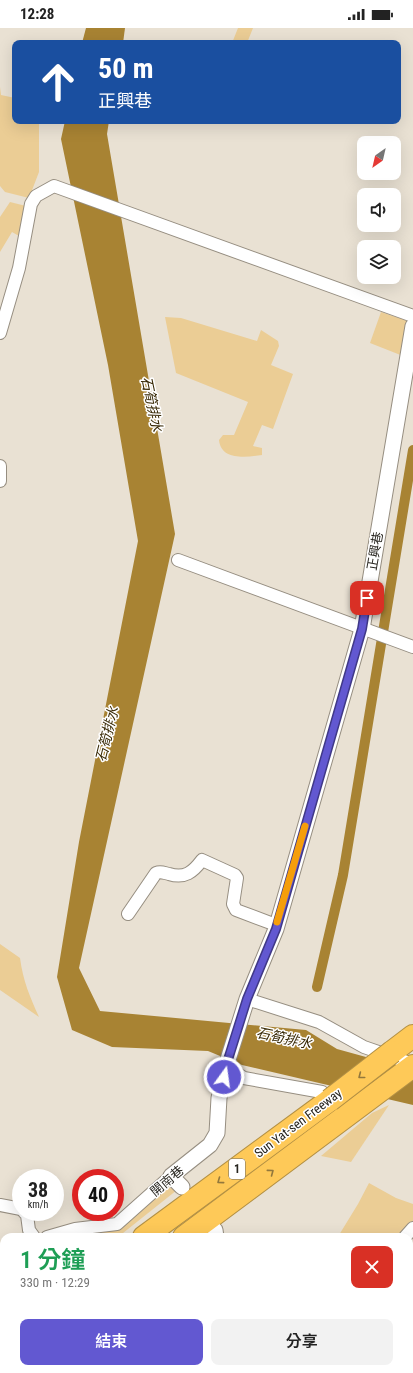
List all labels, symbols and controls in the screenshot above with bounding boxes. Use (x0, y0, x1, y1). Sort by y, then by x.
text: 12:28 (20, 5, 54, 23)
text: 50 m (98, 52, 154, 85)
icon: ahead (32, 56, 84, 108)
text: 正興巷 (98, 90, 152, 111)
north arrow (357, 136, 401, 180)
map controls (357, 136, 401, 284)
button: sound (357, 188, 401, 232)
button: layers (357, 240, 401, 284)
water label: 石筍排水 (138, 375, 166, 434)
street label: 正興巷 (364, 530, 386, 572)
pin (350, 581, 384, 615)
icon: arrive (356, 587, 378, 609)
water label: 石筍排水 (92, 704, 122, 763)
water label: 石筍排水 (255, 1024, 314, 1052)
position arrow (203, 1056, 245, 1098)
one-way arrow (359, 1071, 366, 1078)
street label: Sun Yat-sen Freeway (251, 1085, 345, 1161)
road number: 1 (229, 1159, 245, 1179)
street label: 開南巷 (147, 1163, 187, 1199)
speed limit sign: 40 (72, 1169, 124, 1221)
one-way arrow (267, 1169, 274, 1176)
one-way arrow (217, 1177, 224, 1184)
text: 38 (28, 1178, 48, 1202)
text: km/h (28, 1199, 48, 1210)
text: 1 分鐘 (20, 1246, 86, 1274)
button: close (351, 1246, 393, 1288)
text: 330 m · 12:29 (20, 1275, 90, 1290)
button: 結束 (20, 1319, 203, 1365)
button: 分享 (211, 1319, 393, 1365)

